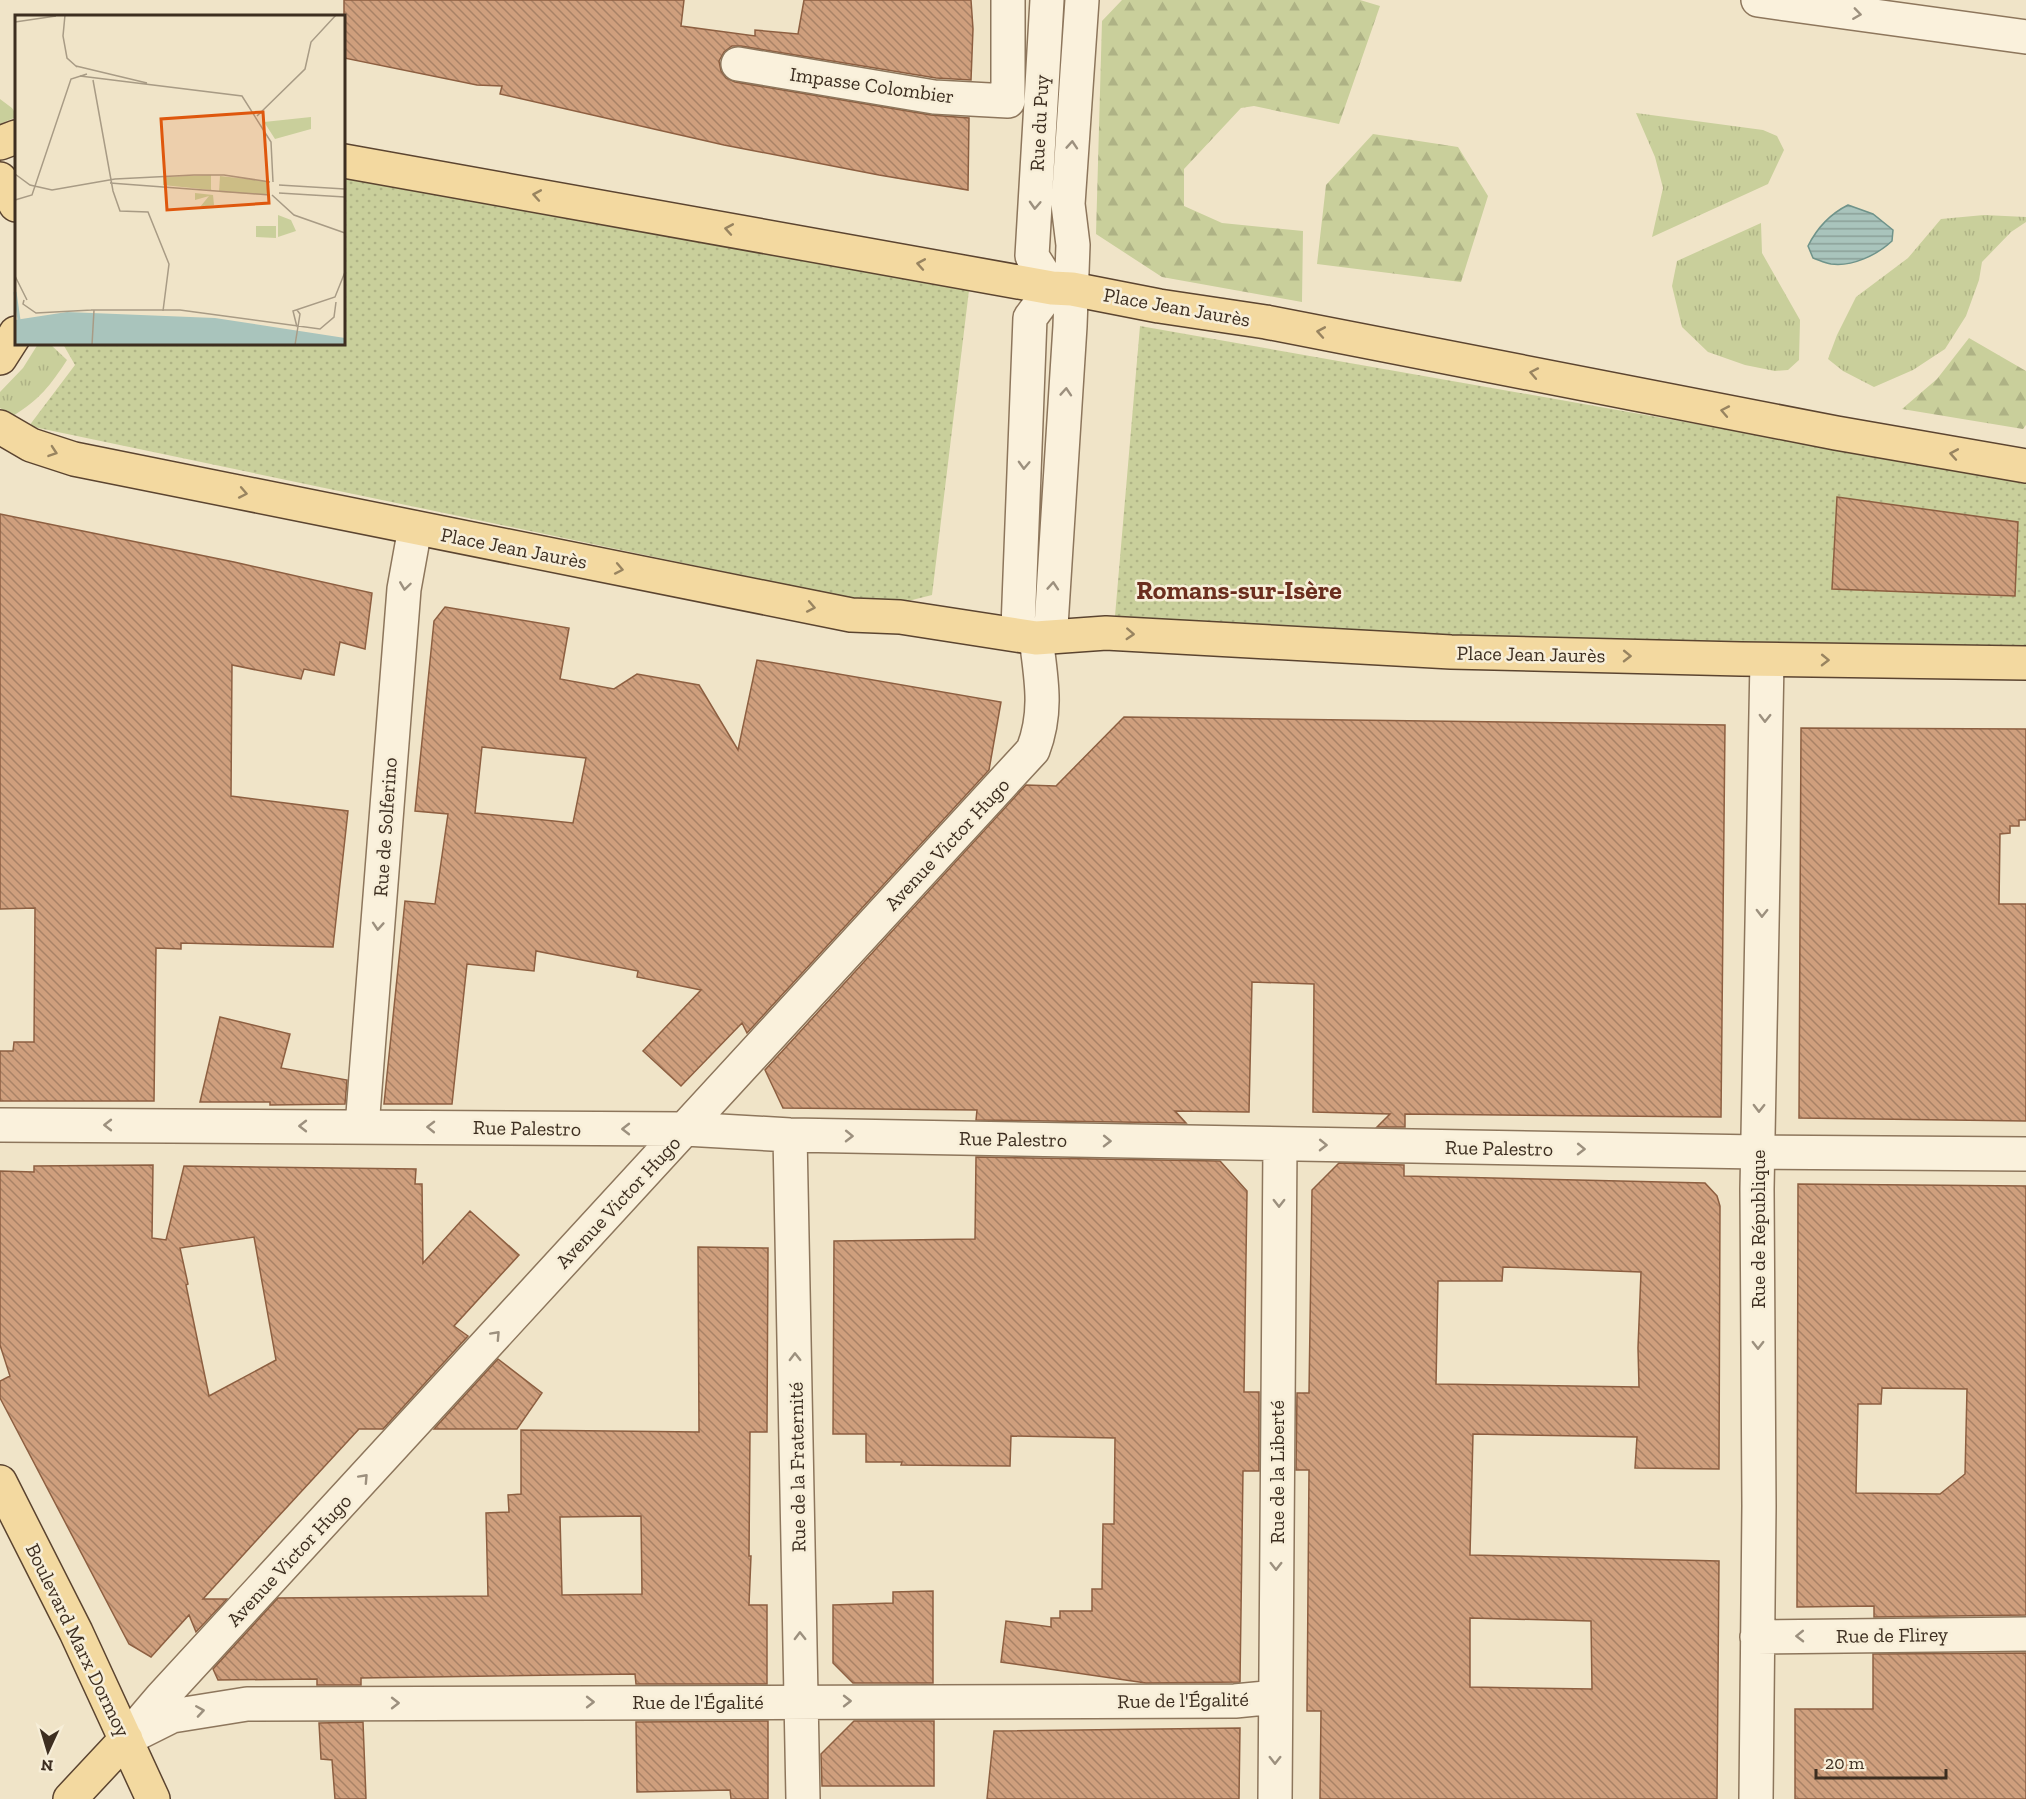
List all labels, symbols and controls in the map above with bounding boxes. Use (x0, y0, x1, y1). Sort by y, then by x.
one-way arrow (1853, 7, 1862, 19)
inset map (15, 15, 345, 345)
street label: Impasse Colombier (788, 62, 956, 108)
street label: Rue du Puy (1024, 73, 1054, 172)
one-way arrow (1065, 141, 1078, 150)
one-way arrow (533, 189, 543, 202)
one-way arrow (1028, 201, 1041, 210)
one-way arrow (725, 223, 735, 236)
one-way arrow (917, 258, 927, 271)
street label: Place Jean Jaurès (1102, 282, 1252, 332)
one-way arrow (1316, 326, 1326, 339)
one-way arrow (1529, 367, 1539, 380)
one-way arrow (1059, 387, 1072, 396)
one-way arrow (1721, 405, 1731, 418)
one-way arrow (47, 445, 57, 458)
one-way arrow (1950, 448, 1960, 461)
one-way arrow (1018, 461, 1030, 470)
one-way arrow (238, 486, 248, 499)
street label: Place Jean Jaurès (439, 522, 589, 574)
one-way arrow (614, 562, 624, 575)
district label: Romans-sur-Isère (1136, 574, 1342, 606)
one-way arrow (399, 581, 412, 590)
one-way arrow (1047, 582, 1060, 591)
one-way arrow (805, 600, 815, 613)
one-way arrow (1126, 628, 1135, 641)
street label: Place Jean Jaurès (1457, 641, 1605, 667)
one-way arrow (1623, 650, 1632, 662)
one-way arrow (1821, 654, 1830, 666)
one-way arrow (1759, 714, 1771, 723)
street label: Rue de Solferino (368, 756, 402, 898)
street label: Avenue Victor Hugo (880, 773, 1014, 915)
one-way arrow (1756, 909, 1768, 918)
one-way arrow (372, 922, 385, 931)
one-way arrow (1752, 1104, 1765, 1113)
street label: Rue Palestro (473, 1115, 581, 1141)
one-way arrow (104, 1119, 113, 1131)
one-way arrow (299, 1120, 308, 1132)
one-way arrow (427, 1121, 436, 1133)
one-way arrow (622, 1123, 631, 1135)
street label: Rue Palestro (959, 1126, 1067, 1152)
one-way arrow (844, 1130, 853, 1143)
street label: Avenue Victor Hugo (551, 1131, 685, 1273)
one-way arrow (1102, 1135, 1111, 1147)
street label: Rue Palestro (1445, 1135, 1553, 1161)
one-way arrow (1318, 1139, 1327, 1151)
one-way arrow (1576, 1143, 1585, 1155)
street label: Rue de République (1746, 1149, 1770, 1309)
one-way arrow (1273, 1198, 1285, 1207)
one-way arrow (489, 1331, 500, 1341)
one-way arrow (1752, 1341, 1764, 1350)
one-way arrow (788, 1352, 801, 1361)
street label: Rue de la Fraternité (784, 1382, 810, 1552)
street label: Rue de la Liberté (1265, 1400, 1289, 1544)
one-way arrow (357, 1475, 368, 1485)
street label: Avenue Victor Hugo (222, 1489, 356, 1631)
street label: Boulevard Marx Dormoy (21, 1539, 136, 1741)
one-way arrow (1270, 1561, 1282, 1570)
street label: Rue de Flirey (1836, 1622, 1949, 1648)
one-way arrow (1795, 1630, 1804, 1642)
one-way arrow (794, 1631, 806, 1640)
street label: Rue de l'Égalité (1117, 1687, 1249, 1713)
street label: Rue de l'Égalité (632, 1690, 764, 1714)
one-way arrow (843, 1695, 852, 1707)
one-way arrow (585, 1696, 594, 1708)
one-way arrow (390, 1697, 399, 1709)
one-way arrow (195, 1706, 205, 1718)
north arrow (18, 1721, 78, 1781)
scale bar (1816, 1742, 1946, 1780)
text: 20 m (1825, 1752, 1865, 1774)
text: N (40, 1756, 54, 1775)
one-way arrow (1269, 1756, 1281, 1765)

